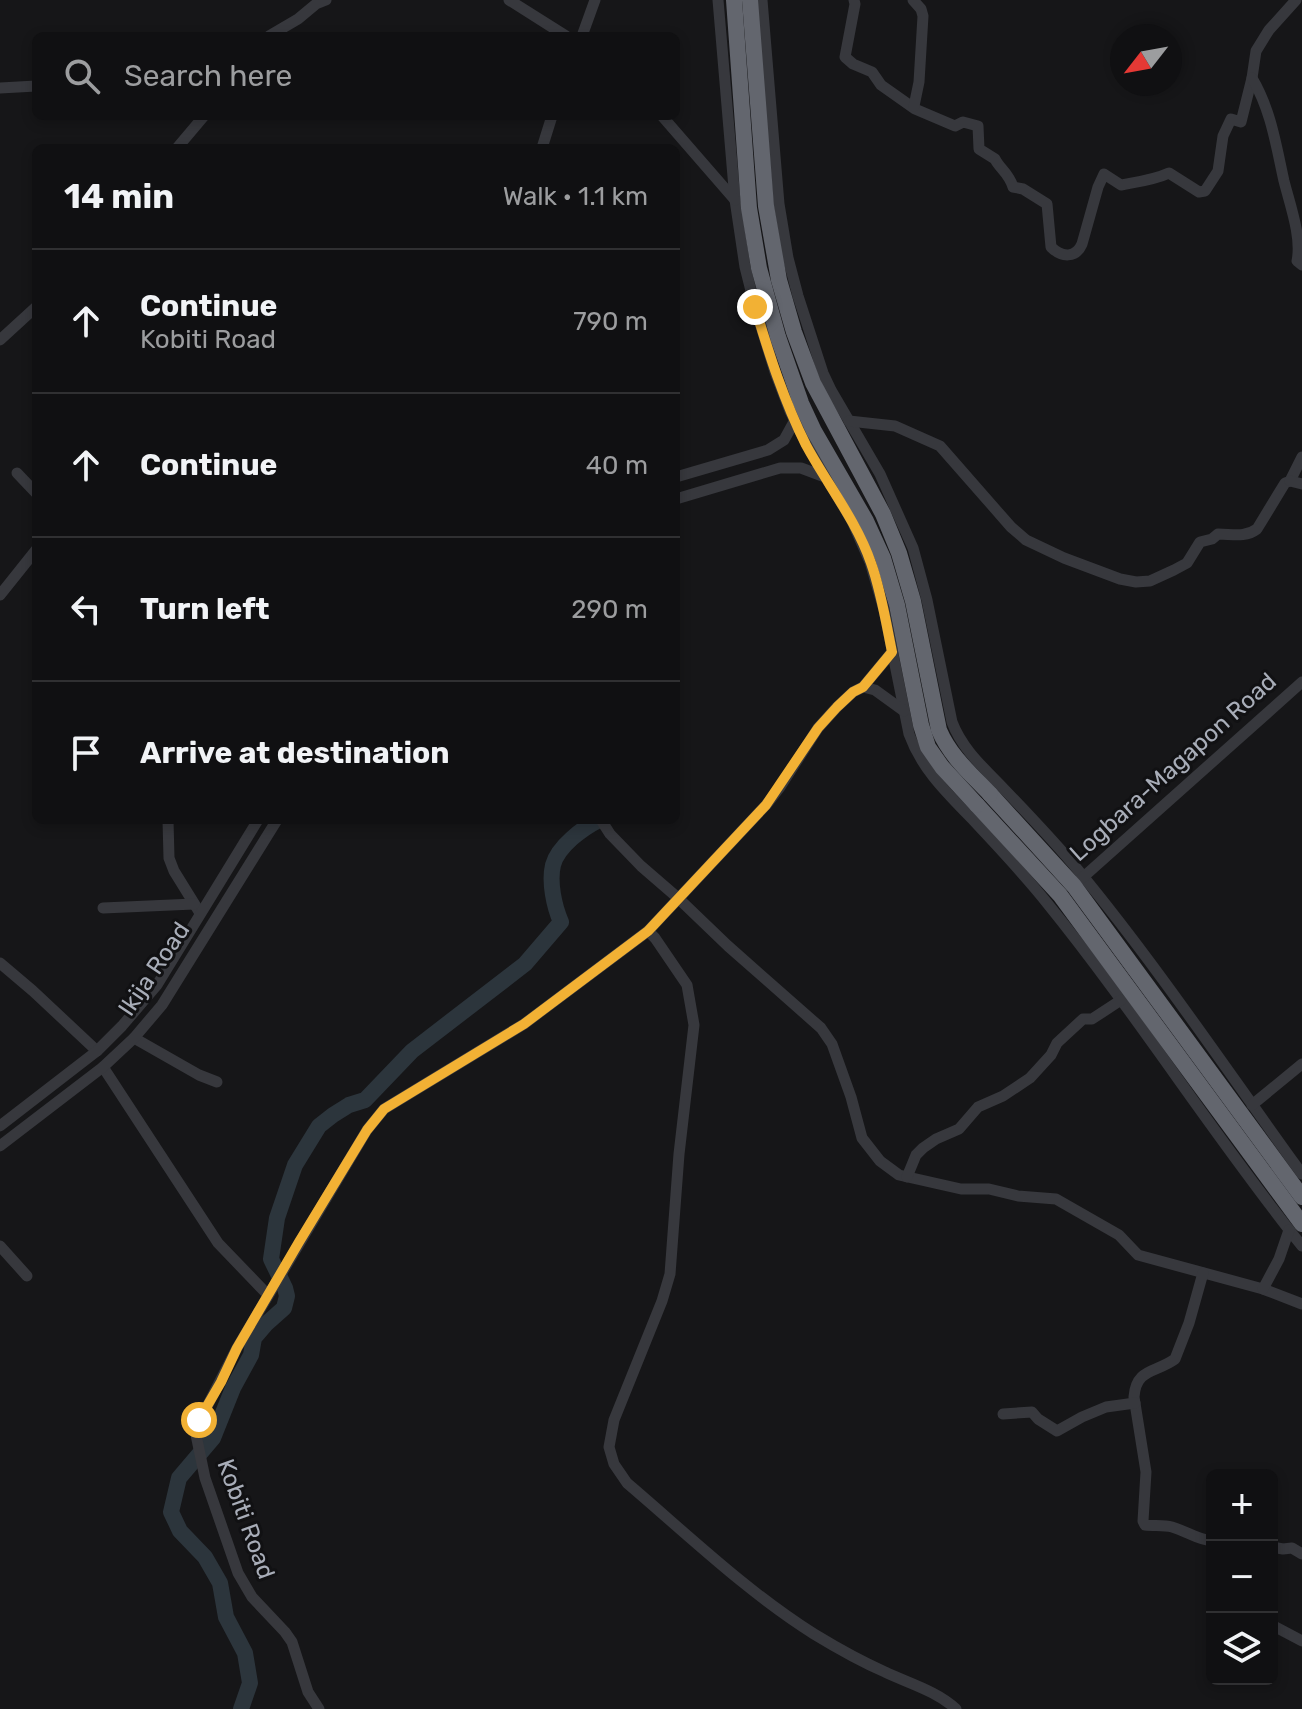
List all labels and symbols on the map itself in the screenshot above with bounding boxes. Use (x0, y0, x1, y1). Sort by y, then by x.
north arrow (1110, 24, 1182, 96)
route end (737, 289, 773, 325)
street label: Logbara-Magapon Road (1064, 667, 1282, 867)
street label: Ikija Road (113, 917, 195, 1021)
route start (181, 1402, 217, 1438)
street label: Kobiti Road (211, 1455, 281, 1583)

